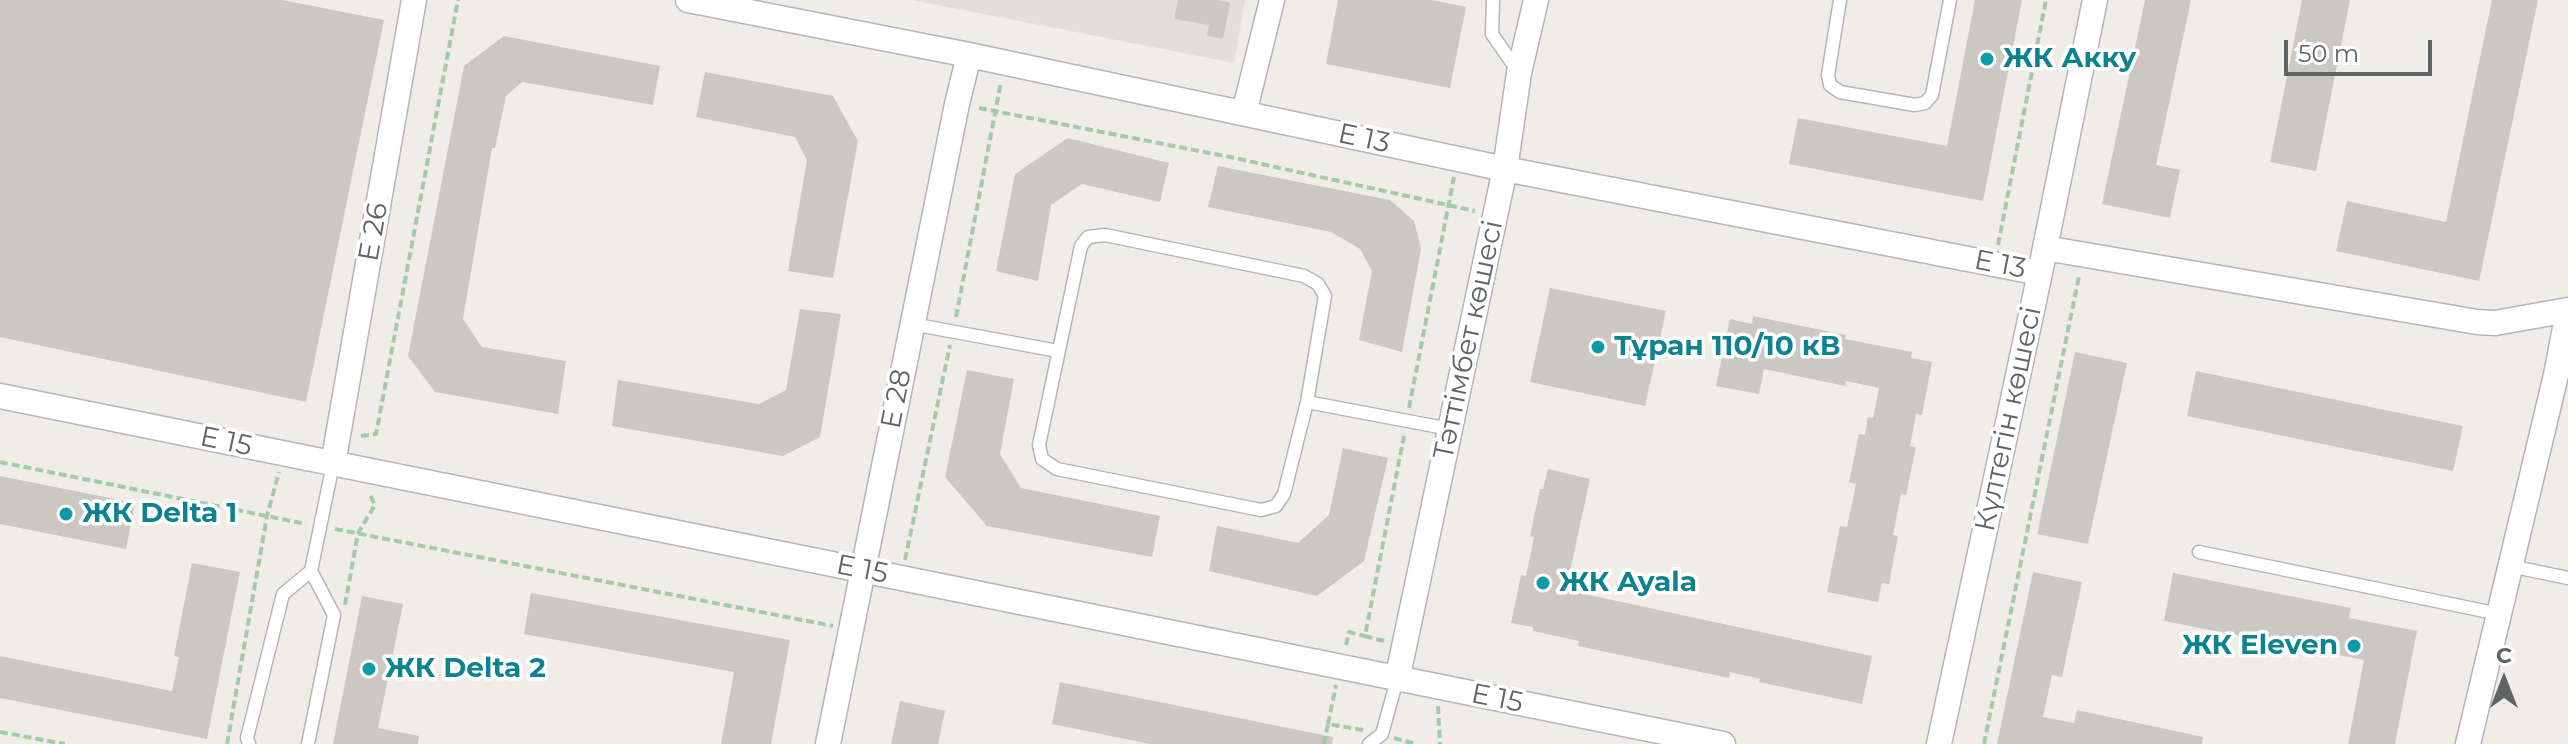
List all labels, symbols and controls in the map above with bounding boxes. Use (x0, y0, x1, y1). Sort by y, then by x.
scale bar (2288, 24, 2436, 74)
text: 50 m (2298, 39, 2359, 68)
place label: ЖК Акку (2003, 42, 2136, 76)
marker: ЖК Акку (1978, 50, 1996, 68)
street label: E 13 (1335, 117, 1393, 161)
street label: E 26 (352, 200, 396, 264)
street label: Тәттімбет көшесі (1427, 217, 1511, 463)
street label: E 13 (1971, 244, 2029, 286)
street label: Күлтегін көшесі (1969, 304, 2049, 534)
place label: Тұран 110/10 кВ (1614, 330, 1841, 364)
marker: Тұран 110/10 кВ (1589, 338, 1607, 356)
street label: E 28 (875, 366, 919, 432)
street label: E 15 (197, 420, 255, 464)
place label: ЖК Delta 1 (82, 497, 237, 531)
marker: ЖК Delta 1 (57, 505, 75, 523)
street label: E 15 (833, 549, 891, 591)
place label: ЖК Ayala (1559, 566, 1697, 600)
marker: ЖК Ayala (1534, 574, 1552, 592)
place label: ЖК Eleven (2182, 629, 2338, 663)
marker: ЖК Eleven (2345, 637, 2363, 655)
north arrow (2464, 640, 2544, 720)
text: С (2496, 642, 2512, 669)
place label: ЖК Delta 2 (385, 652, 546, 686)
marker: ЖК Delta 2 (360, 660, 378, 678)
street label: E 15 (1468, 678, 1526, 720)

